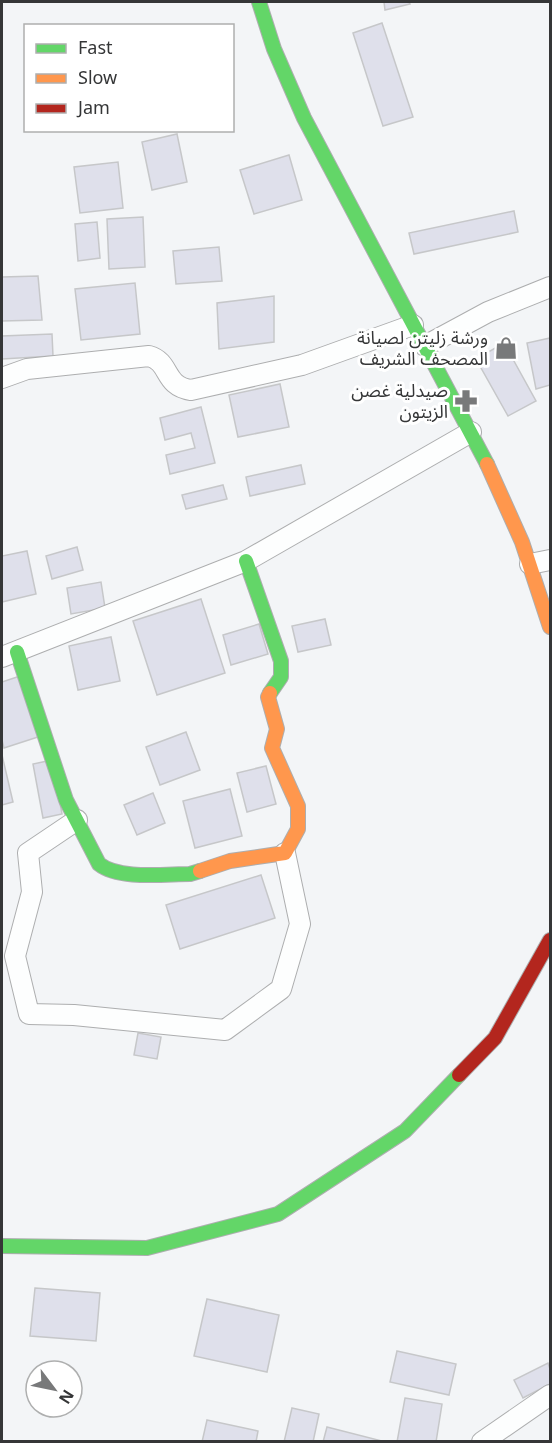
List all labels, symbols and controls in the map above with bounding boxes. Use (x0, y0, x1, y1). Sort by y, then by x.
legend (24, 24, 234, 132)
text: Fast (78, 29, 113, 67)
text: Slow (78, 59, 117, 97)
text: Jam (76, 89, 110, 127)
place label: ورشة زليتن لصيانة المصحف الشريف (357, 319, 488, 378)
shop icon: ورشة زليتن لصيانة المصحف الشريف (493, 335, 519, 361)
place label: صيدلية غصن الزيتون (351, 372, 448, 431)
pharmacy icon: صيدلية غصن الزيتون (453, 388, 479, 414)
north arrow (24, 1359, 84, 1419)
text: N (48, 1382, 84, 1411)

